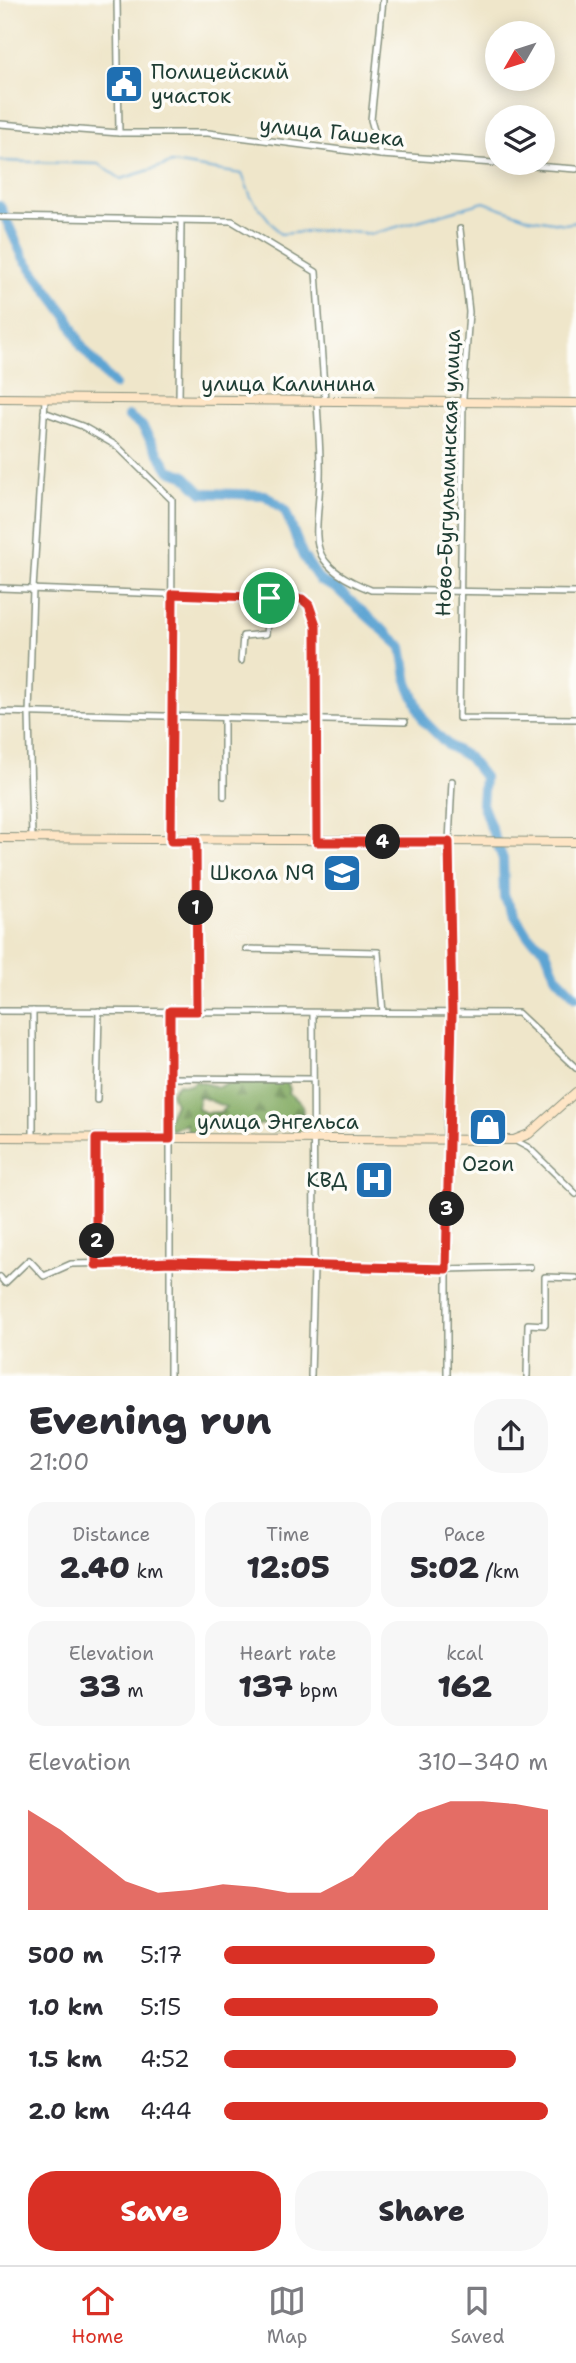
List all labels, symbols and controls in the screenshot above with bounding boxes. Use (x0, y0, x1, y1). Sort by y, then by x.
north arrow (485, 21, 555, 91)
map controls (485, 21, 555, 175)
place label: Полицейский участок (151, 58, 289, 110)
public building icon: Полицейский участок (103, 63, 145, 105)
button: layers (485, 105, 555, 175)
street label: улица Гашека (258, 110, 406, 154)
street label: Ново-Бугульминская улица (429, 329, 467, 617)
street label: улица Калинина (201, 370, 375, 398)
pin (239, 568, 299, 628)
icon: arrive (250, 579, 288, 617)
pin: 4 (366, 824, 400, 860)
text: 4 (376, 829, 389, 854)
school or university icon: Школа N9 (321, 852, 363, 894)
place label: Школа N9 (210, 859, 315, 887)
pin: 1 (178, 890, 214, 926)
text: 1 (191, 895, 200, 920)
shop icon: Ozon (467, 1106, 509, 1148)
street label: улица Энгельса (197, 1108, 359, 1136)
place label: Ozon (462, 1150, 514, 1178)
hospital icon: КВД (353, 1159, 395, 1201)
place label: КВД (306, 1166, 347, 1194)
pin: 3 (430, 1192, 464, 1226)
text: 3 (440, 1196, 453, 1221)
pin: 2 (80, 1224, 114, 1258)
text: 2 (90, 1228, 103, 1253)
text: Evening run (28, 1395, 271, 1446)
button: share (474, 1399, 548, 1473)
text: 21:00 (28, 1447, 89, 1477)
text: Distance (72, 1522, 150, 1547)
text: Time (266, 1522, 310, 1547)
text: Pace (444, 1522, 486, 1547)
text: 2.40 (59, 1547, 130, 1588)
text: 12:05 (246, 1547, 330, 1588)
text: 5:02 (410, 1547, 479, 1588)
text: km (130, 1559, 163, 1584)
text: /km (479, 1559, 519, 1584)
text: Elevation (69, 1641, 154, 1666)
text: Heart rate (240, 1641, 336, 1666)
text: kcal (446, 1641, 483, 1666)
text: 33 (79, 1666, 121, 1707)
text: 137 (238, 1666, 293, 1707)
text: 162 (437, 1666, 492, 1707)
text: m (121, 1678, 144, 1703)
text: bpm (293, 1678, 338, 1703)
text: Elevation (28, 1747, 131, 1777)
text: 310–340 m (417, 1747, 548, 1777)
text: 500 m (28, 1940, 103, 1970)
text: 5:17 (140, 1940, 182, 1970)
text: 1.0 km (28, 1992, 103, 2022)
text: 5:15 (140, 1992, 181, 2022)
text: 1.5 km (28, 2044, 102, 2074)
text: 4:52 (140, 2044, 190, 2074)
text: 2.0 km (28, 2096, 110, 2126)
text: 4:44 (140, 2096, 192, 2126)
button: Save (28, 2171, 281, 2251)
button: Share (295, 2171, 548, 2251)
tab: Home (72, 2282, 124, 2349)
tab: Map (267, 2282, 307, 2349)
tab: Saved (451, 2282, 504, 2349)

